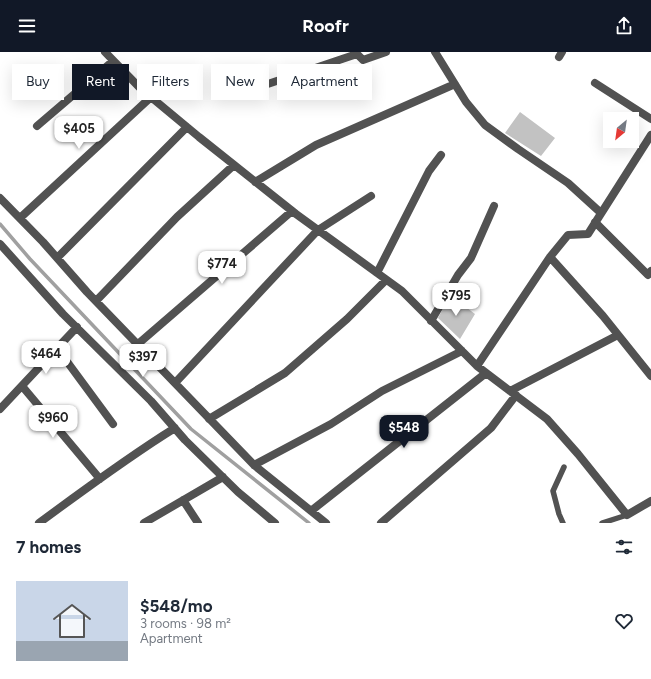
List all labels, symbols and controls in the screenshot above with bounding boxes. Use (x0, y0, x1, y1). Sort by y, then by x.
icon: menu (16, 15, 38, 37)
text: Roofr (302, 15, 349, 37)
icon: share (613, 15, 635, 37)
chip: Buy (12, 64, 64, 100)
chip: Rent (72, 64, 129, 100)
chip: Filters (137, 64, 203, 100)
chip: New (211, 64, 269, 100)
chip: Apartment (277, 64, 372, 100)
north arrow (603, 112, 639, 148)
map controls (603, 112, 639, 148)
pin: $405 (55, 116, 103, 150)
text: $405 (63, 121, 95, 136)
pin: $774 (198, 251, 246, 285)
text: $774 (207, 256, 237, 271)
pin: $795 (432, 283, 480, 317)
text: $795 (441, 288, 471, 303)
pin: $464 (22, 341, 70, 375)
pin: $397 (119, 344, 167, 378)
text: $464 (30, 346, 62, 361)
text: $397 (128, 349, 158, 364)
pin: $960 (29, 405, 77, 439)
text: $960 (38, 410, 68, 425)
pin: $548 (380, 415, 428, 449)
text: $548 (389, 420, 419, 435)
icon: filters (613, 536, 635, 558)
text: 7 homes (16, 537, 81, 557)
text: $548/mo (140, 596, 213, 616)
icon: home (48, 597, 96, 645)
icon: heart (613, 610, 635, 632)
text: 3 rooms · 98 m² (140, 616, 231, 631)
text: Apartment (140, 631, 203, 646)

